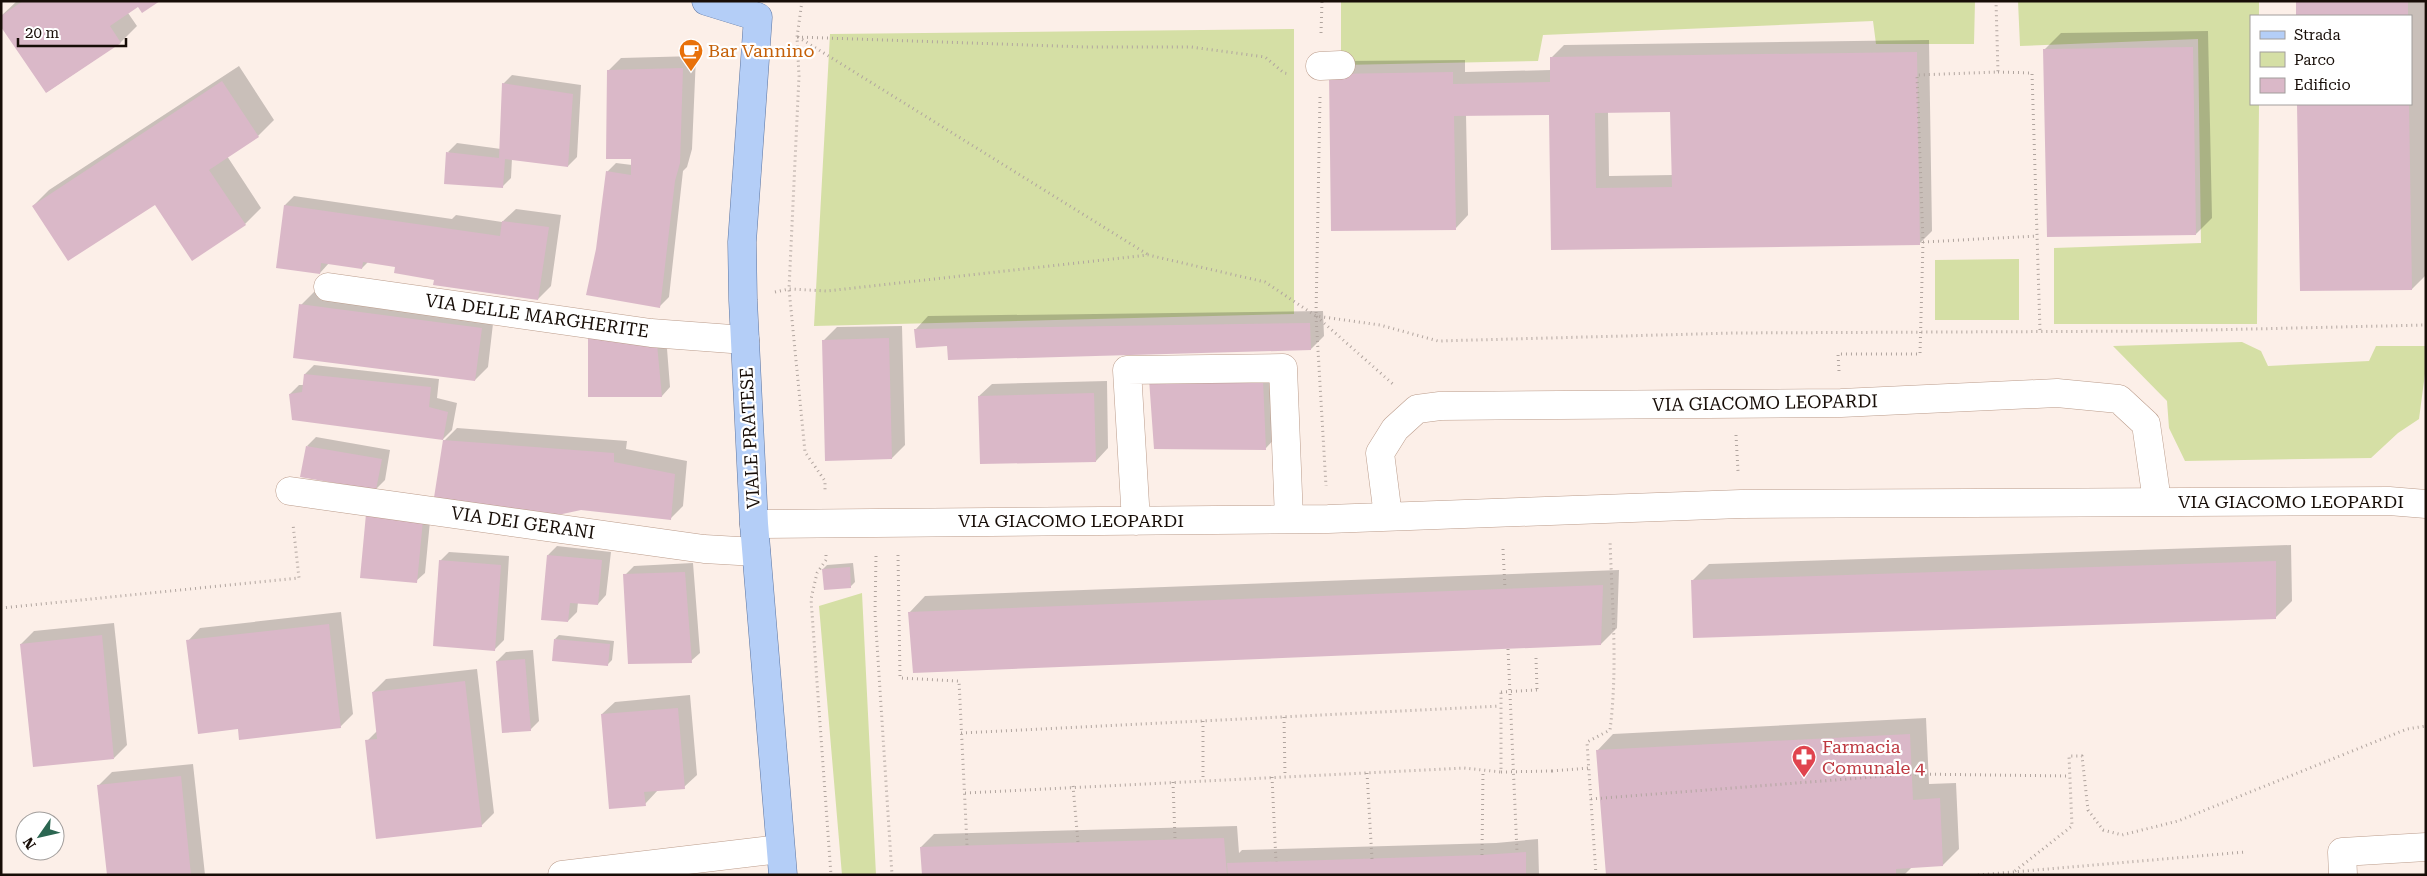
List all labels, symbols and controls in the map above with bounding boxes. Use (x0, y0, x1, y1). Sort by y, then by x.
scale bar (18, 15, 125, 47)
legend (2250, 15, 2412, 105)
text: 20 m (25, 24, 60, 42)
text: Strada (2294, 26, 2341, 44)
cafe icon: Bar Vannino (678, 38, 704, 72)
place label: Bar Vannino (708, 40, 814, 61)
text: Parco (2294, 51, 2335, 69)
text: Edificio (2294, 76, 2351, 94)
street label: VIA DELLE MARGHERITE (424, 289, 650, 342)
street label: VIALE PRATESE (735, 367, 764, 509)
street label: VIA GIACOMO LEOPARDI (1652, 390, 1878, 415)
street label: VIA GIACOMO LEOPARDI (2178, 491, 2404, 512)
street label: VIA DEI GERANI (450, 502, 596, 543)
street label: VIA GIACOMO LEOPARDI (958, 510, 1184, 531)
place label: Farmacia Comunale 4 (1822, 736, 1925, 778)
pharmacy icon: Farmacia Comunale 4 (1791, 744, 1817, 778)
north arrow (15, 811, 65, 861)
text: N (19, 834, 39, 852)

